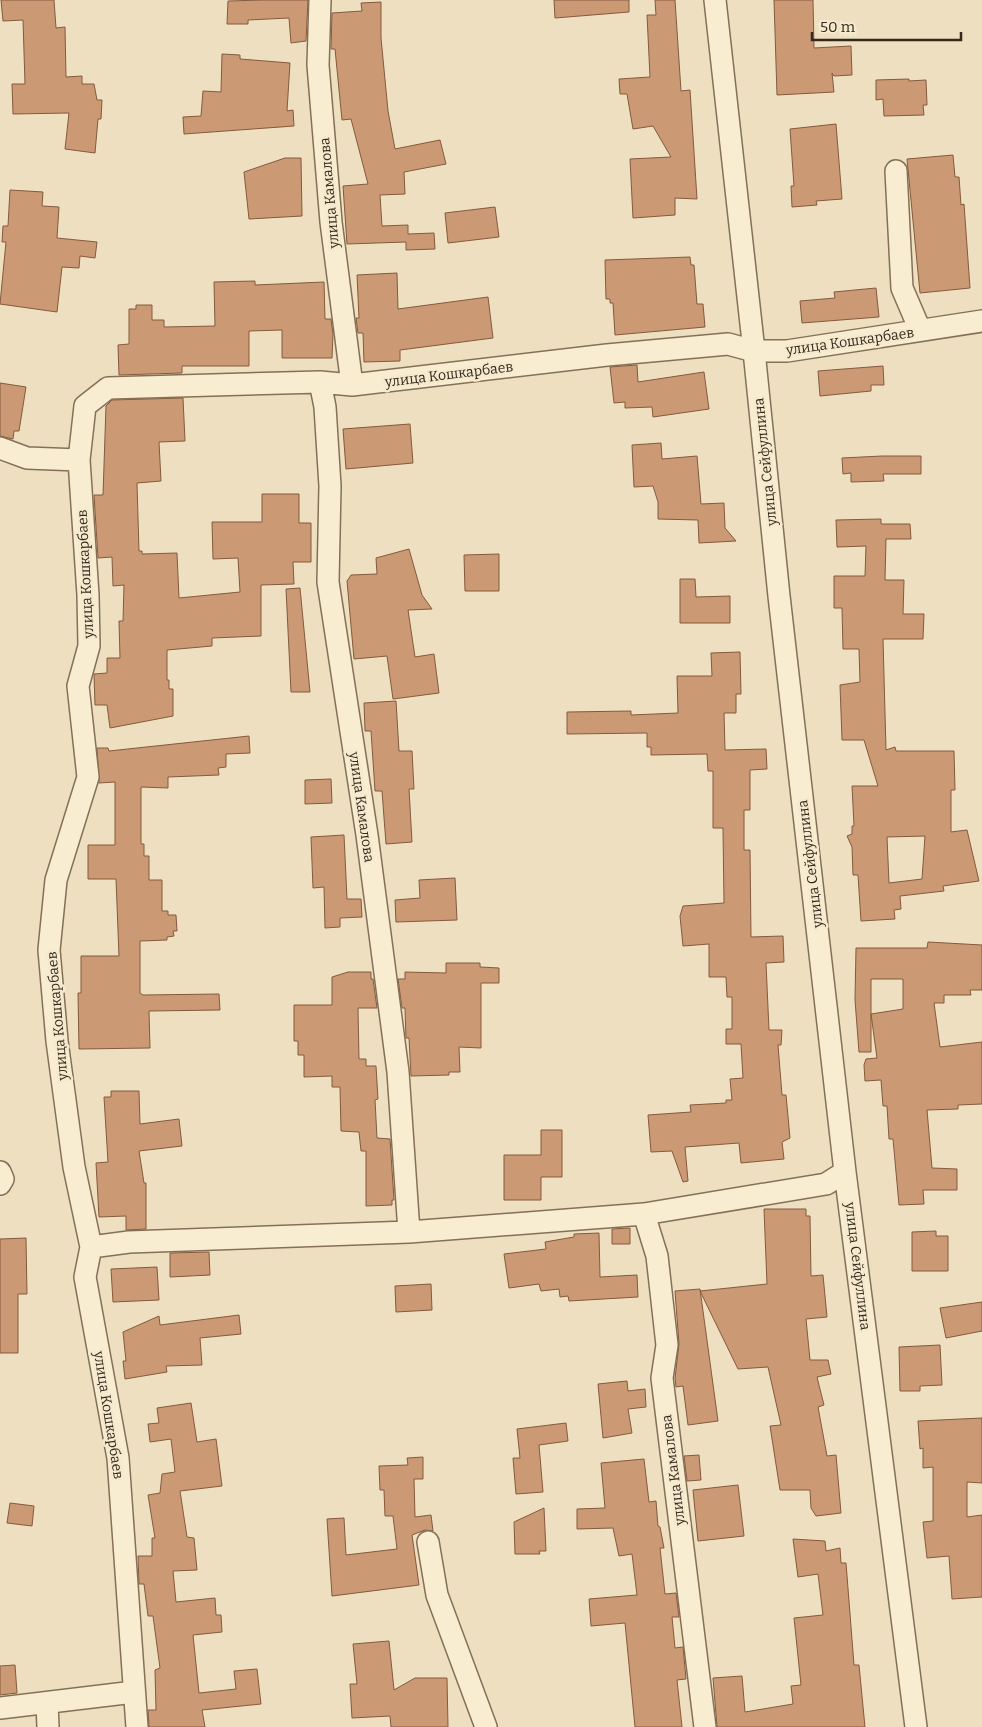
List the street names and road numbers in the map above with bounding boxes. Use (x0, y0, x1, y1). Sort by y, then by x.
street label: улица Камалова (316, 136, 343, 250)
street label: улица Кошкарбаев (784, 324, 915, 359)
street label: улица Кошкарбаев (383, 358, 514, 391)
street label: улица Сейфуллина (750, 397, 781, 528)
street label: улица Кошкарбаев (74, 509, 97, 640)
street label: улица Камалова (345, 750, 378, 864)
street label: улица Сейфуллина (794, 799, 827, 930)
street label: улица Кошкарбаев (43, 951, 72, 1082)
street label: улица Сейфуллина (841, 1200, 874, 1331)
street label: улица Кошкарбаев (90, 1349, 127, 1480)
street label: улица Камалова (658, 1413, 689, 1527)

